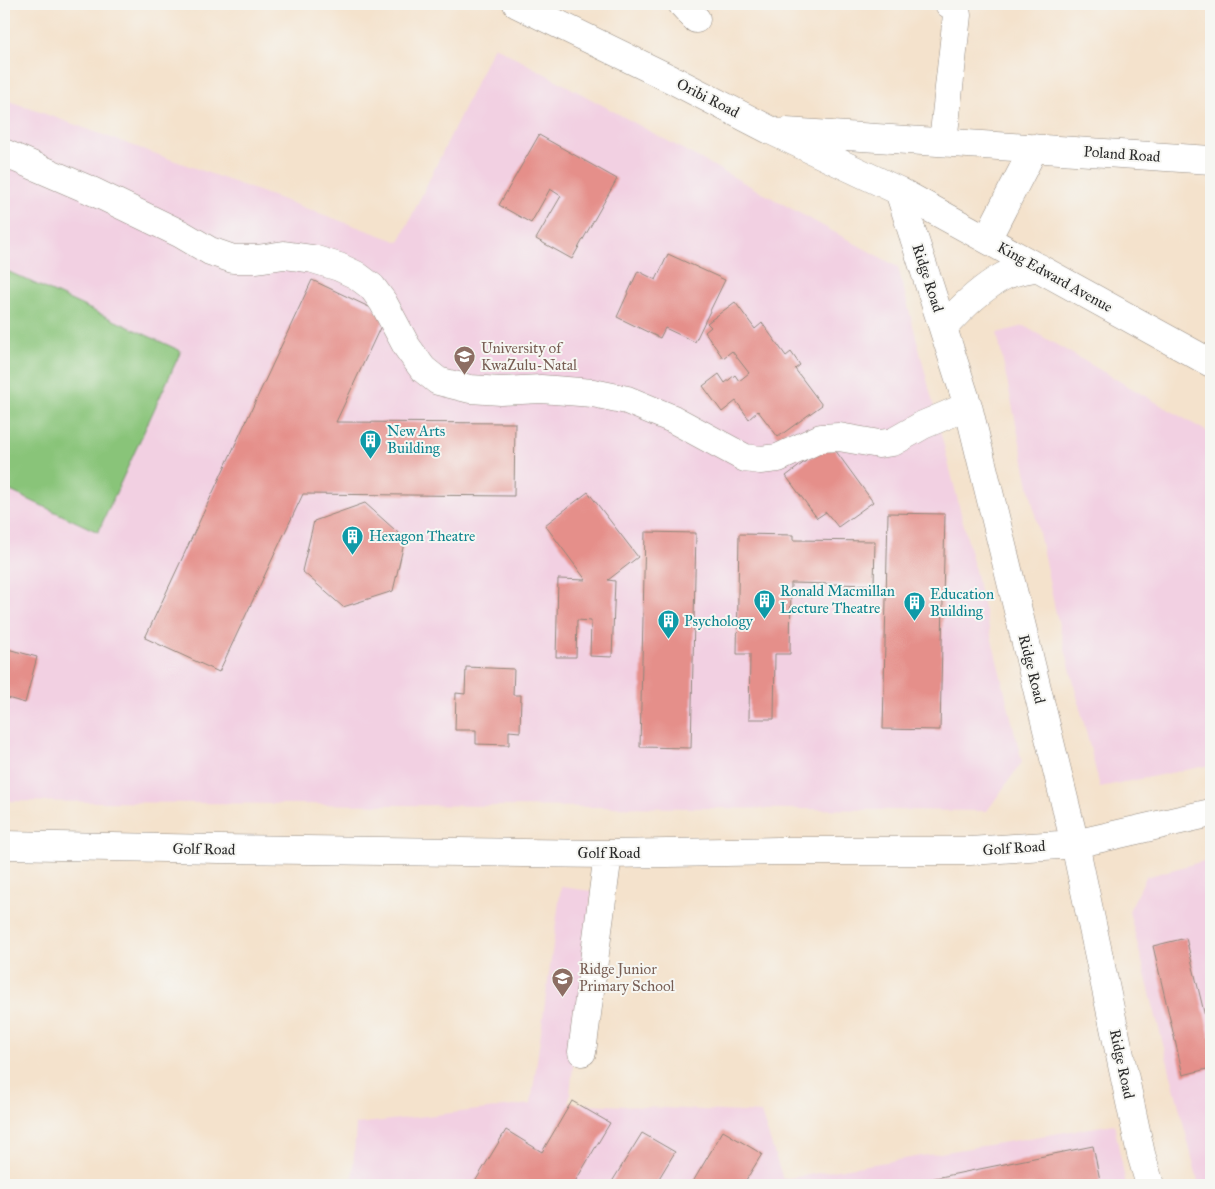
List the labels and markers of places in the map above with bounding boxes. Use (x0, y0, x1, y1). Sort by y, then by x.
place label: University of KwaZulu-Natal (481, 339, 578, 374)
school or university icon: University of KwaZulu-Natal (453, 345, 477, 376)
place label: New Arts Building (387, 422, 445, 457)
building icon: New Arts Building (359, 428, 383, 459)
building icon: Hexagon Theatre (341, 524, 365, 555)
place label: Hexagon Theatre (369, 527, 475, 545)
place label: Ronald Macmillan Lecture Theatre (780, 582, 895, 617)
place label: Education Building (930, 585, 994, 620)
building icon: Ronald Macmillan Lecture Theatre (752, 588, 776, 619)
building icon: Education Building (902, 591, 926, 622)
building icon: Psychology (656, 609, 680, 640)
place label: Psychology (684, 612, 754, 630)
place label: Ridge Junior Primary School (579, 960, 676, 995)
school or university icon: Ridge Junior Primary School (551, 966, 575, 997)

